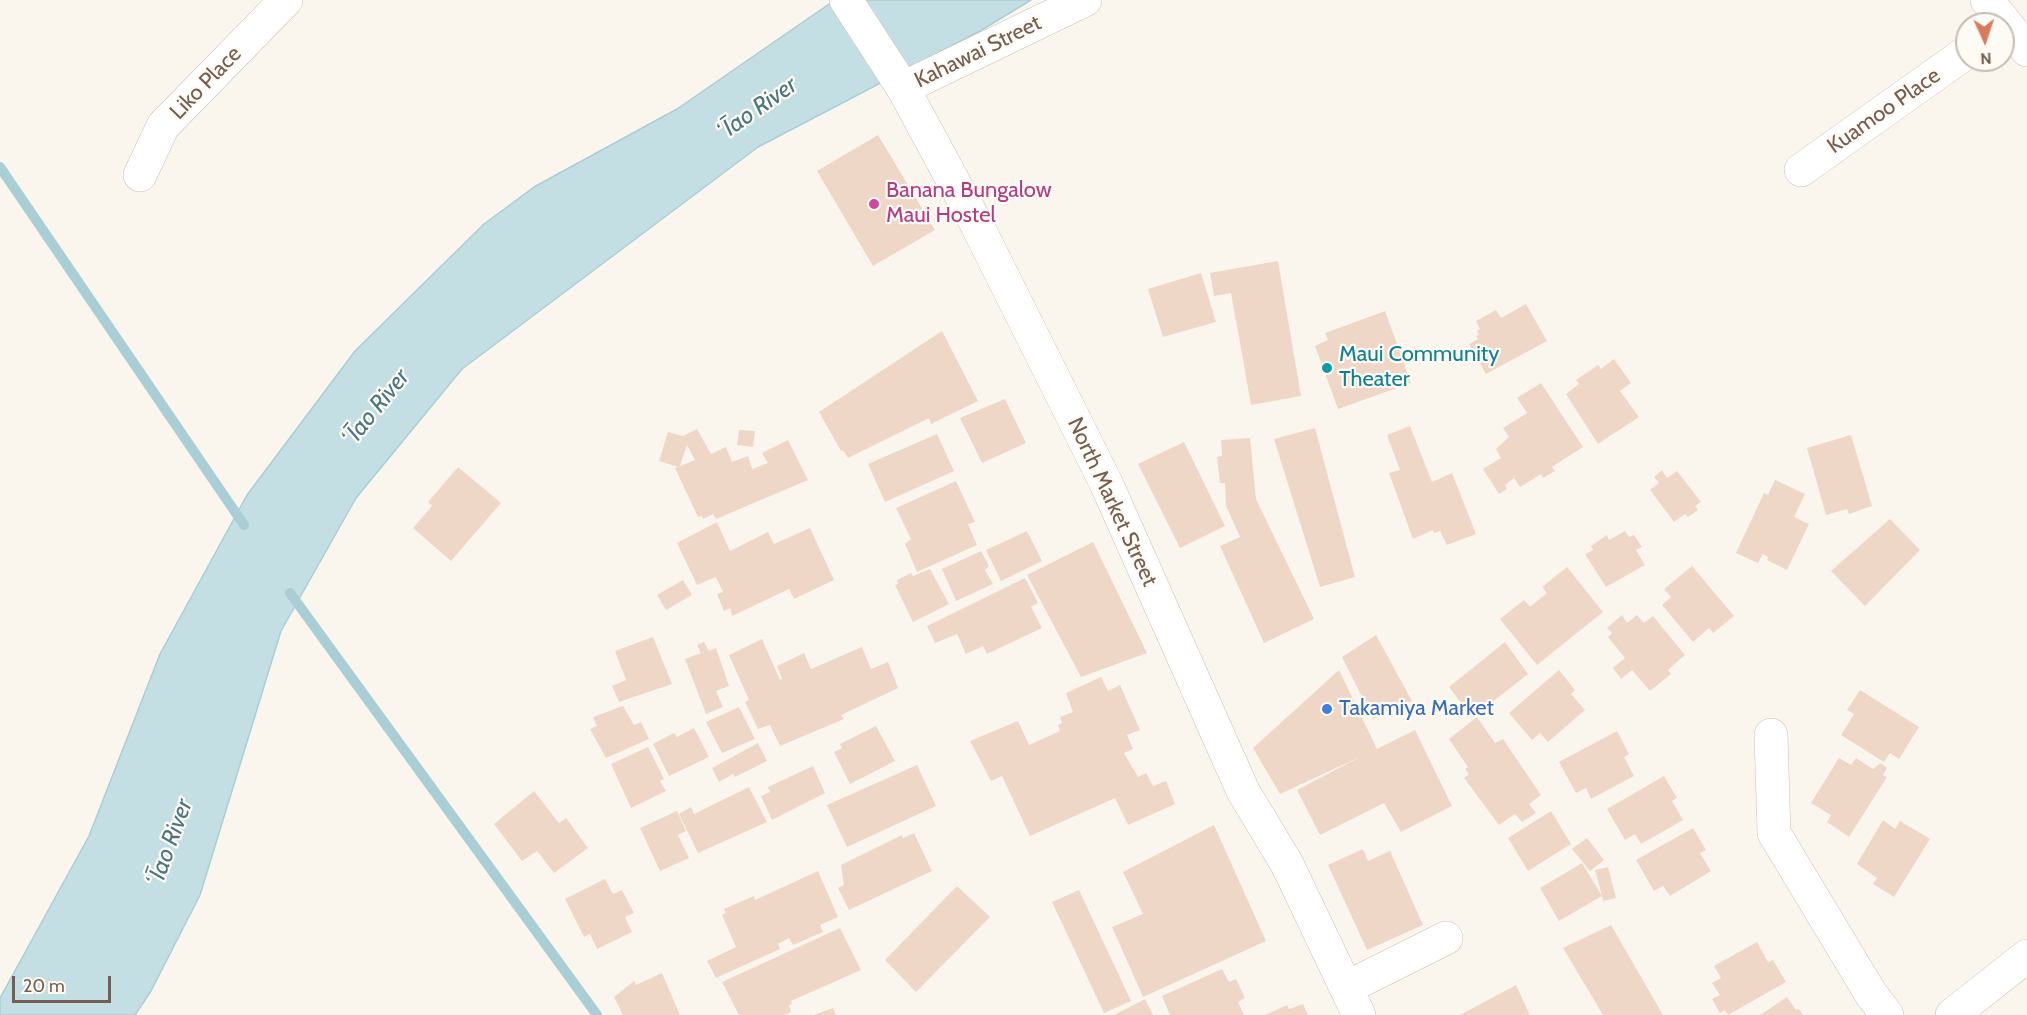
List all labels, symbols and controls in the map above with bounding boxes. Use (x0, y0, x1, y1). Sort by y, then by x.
street label: Kahawai Street (910, 10, 1046, 94)
north arrow (1955, 12, 2015, 72)
street label: Liko Place (165, 41, 247, 125)
text: N (1980, 49, 1992, 68)
street label: Kuamoo Place (1822, 62, 1946, 160)
water label: ʻĪao River (711, 71, 803, 147)
place label: Banana Bungalow Maui Hostel (886, 178, 1052, 230)
marker: Banana Bungalow Maui Hostel (867, 197, 881, 211)
place label: Maui Community Theater (1339, 342, 1499, 394)
marker: Maui Community Theater (1320, 361, 1334, 375)
water label: ʻĪao River (336, 363, 416, 453)
street label: North Market Street (1061, 413, 1163, 591)
place label: Takamiya Market (1339, 696, 1494, 722)
marker: Takamiya Market (1320, 702, 1334, 716)
water label: ʻĪao River (141, 795, 199, 891)
scale bar (15, 964, 114, 1002)
text: 20 m (23, 975, 65, 997)

